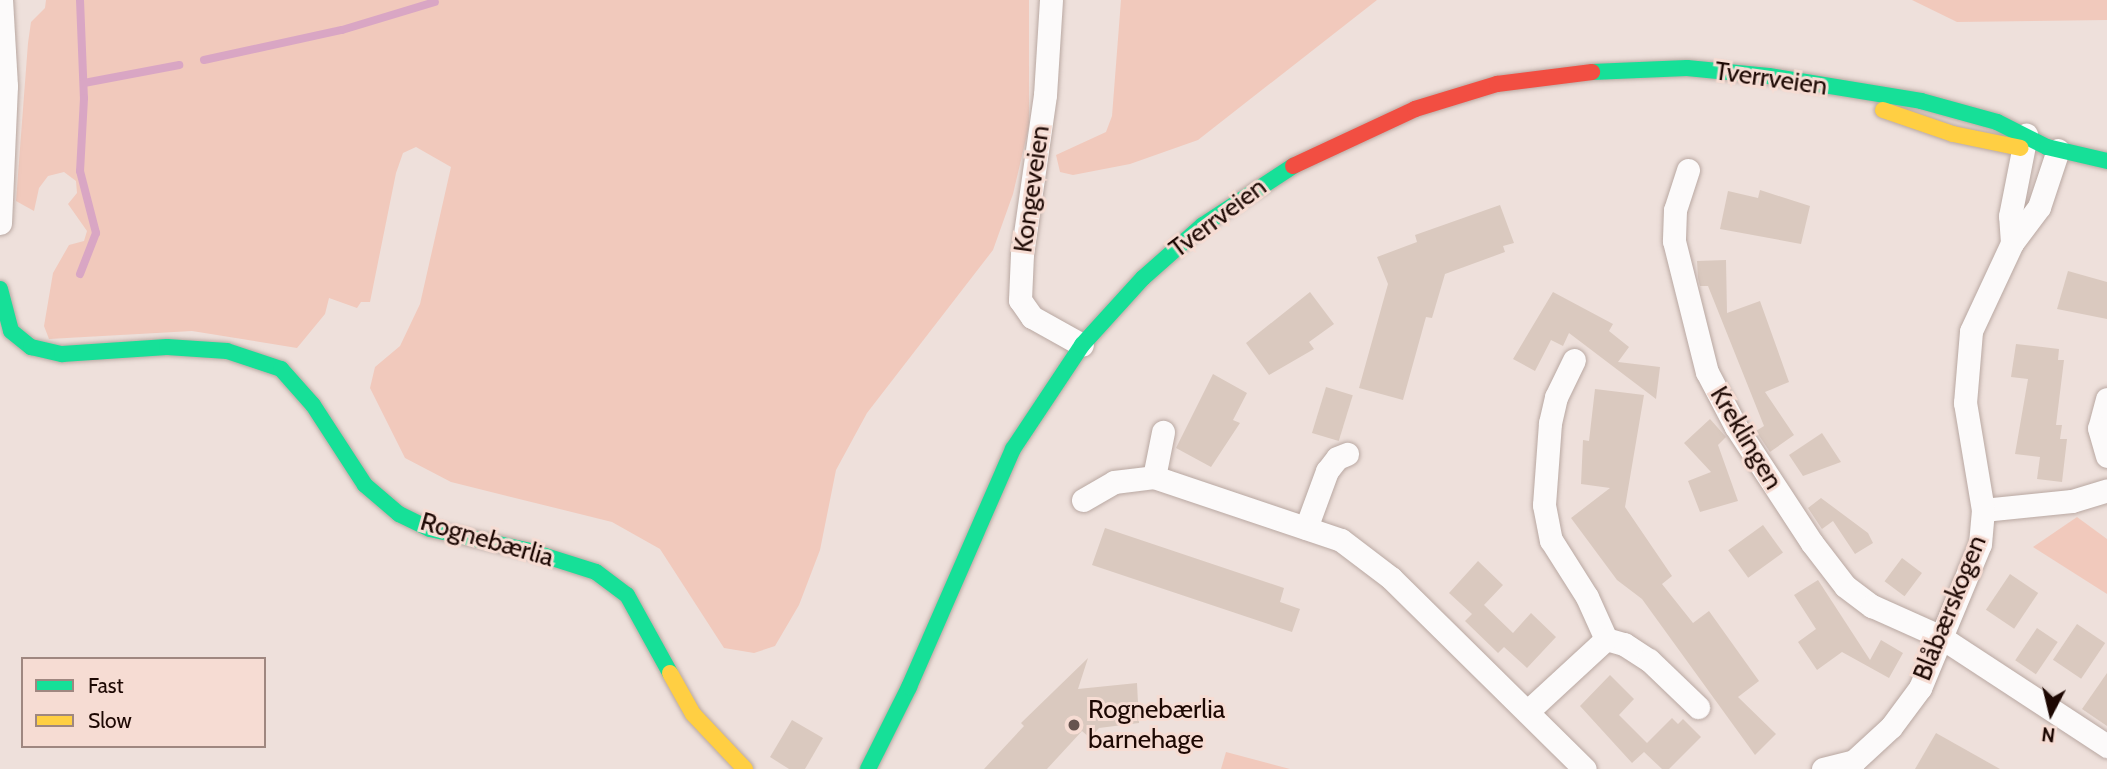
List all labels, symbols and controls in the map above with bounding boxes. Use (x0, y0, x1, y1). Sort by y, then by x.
street label: Tverrveien (1713, 56, 1829, 102)
street label: Kongeveien (1008, 123, 1056, 255)
street label: Tverrveien (1163, 171, 1273, 265)
street label: Kreklingen (1703, 381, 1789, 495)
street label: Rognebærlia (417, 506, 557, 574)
street label: Blåbærskogen (1907, 531, 1993, 685)
legend (21, 657, 266, 748)
text: Fast (88, 673, 124, 698)
north arrow (2016, 678, 2086, 748)
place label: Rognebærlia barnehage (1088, 694, 1225, 756)
text: Slow (88, 708, 132, 733)
marker: Rognebærlia barnehage (1066, 717, 1082, 733)
text: N (2040, 722, 2056, 747)

